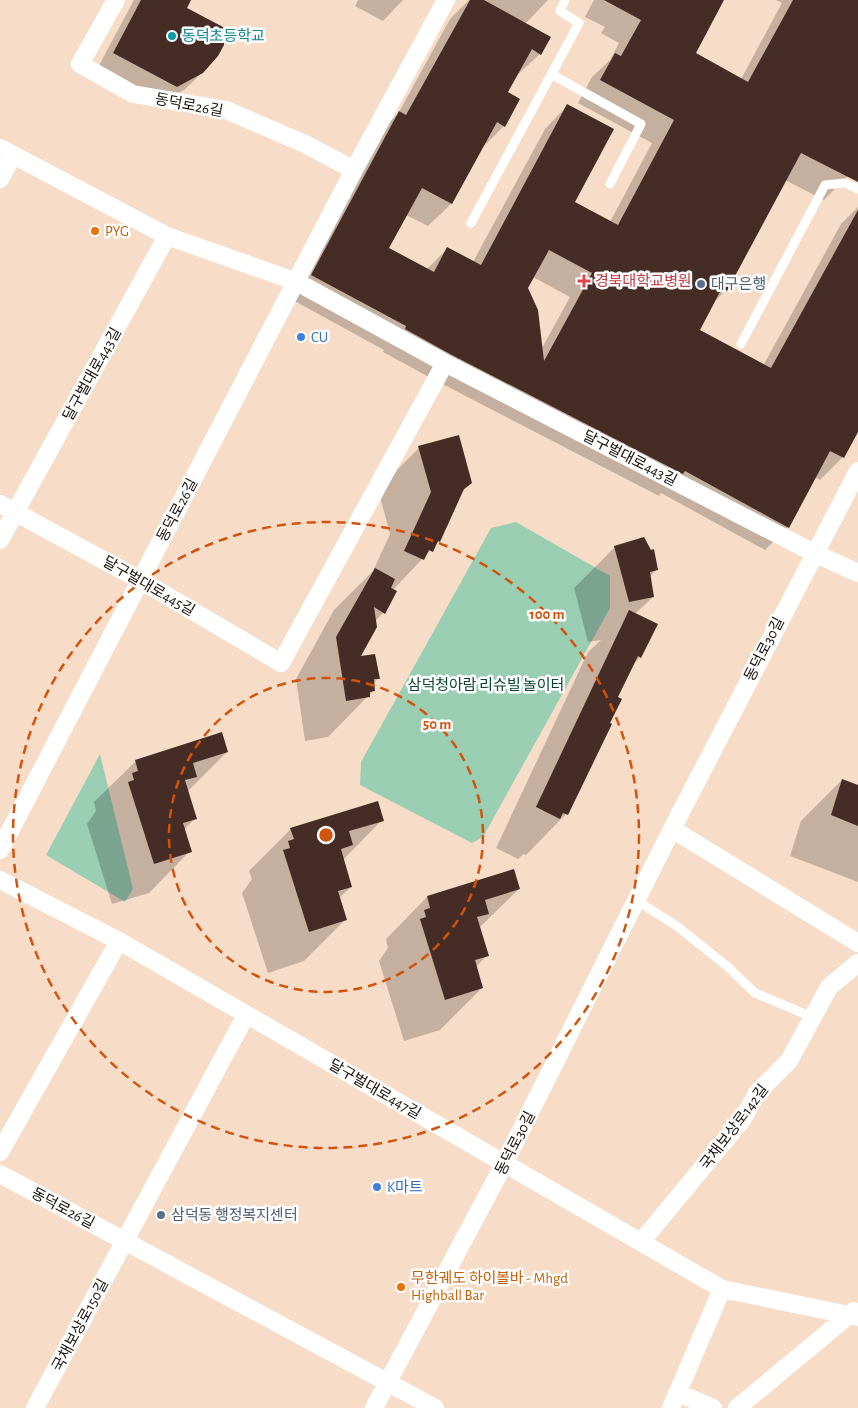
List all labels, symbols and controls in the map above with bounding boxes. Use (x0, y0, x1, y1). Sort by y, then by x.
place label: 동덕초등학교 (182, 27, 265, 44)
marker: 동덕초등학교 (166, 30, 178, 42)
street label: 동덕로26길 (154, 91, 224, 119)
place label: PYG (105, 224, 129, 239)
marker: PYG (89, 225, 101, 237)
place label: 경북대학교병원 (595, 272, 692, 289)
marker: 경북대학교병원 (577, 274, 591, 288)
place label: 대구은행 (711, 276, 766, 292)
marker: 대구은행 (695, 278, 707, 290)
street label: 달구벌대로443길 (60, 325, 124, 423)
place label: CU (311, 330, 328, 345)
marker: CU (295, 331, 307, 343)
street label: 달구벌대로443길 (580, 427, 680, 489)
street label: 동덕로26길 (154, 476, 200, 544)
street label: 달구벌대로445길 (100, 553, 198, 619)
text: 100 m (529, 607, 565, 622)
street label: 동덕로30길 (741, 614, 787, 684)
park label: 삼덕청아람 리슈빌 놀이터 (408, 677, 564, 693)
text: 50 m (423, 717, 451, 732)
centre of rings (317, 826, 335, 844)
street label: 달구벌대로447길 (326, 1056, 424, 1122)
street label: 국채보상로142길 (697, 1081, 771, 1173)
street label: 동덕로30길 (492, 1108, 538, 1178)
place label: K마트 (387, 1179, 423, 1195)
marker: K마트 (371, 1181, 383, 1193)
street label: 동덕로26길 (29, 1185, 97, 1231)
place label: 삼덕동 행정복지센터 (171, 1207, 298, 1223)
marker: 삼덕동 행정복지센터 (155, 1209, 167, 1221)
place label: 무한궤도 하이볼바 - Mhgd Highball Bar (411, 1270, 568, 1303)
street label: 국채보상로150길 (49, 1276, 111, 1374)
marker: 무한궤도 하이볼바 - Mhgd Highball Bar (395, 1281, 407, 1293)

